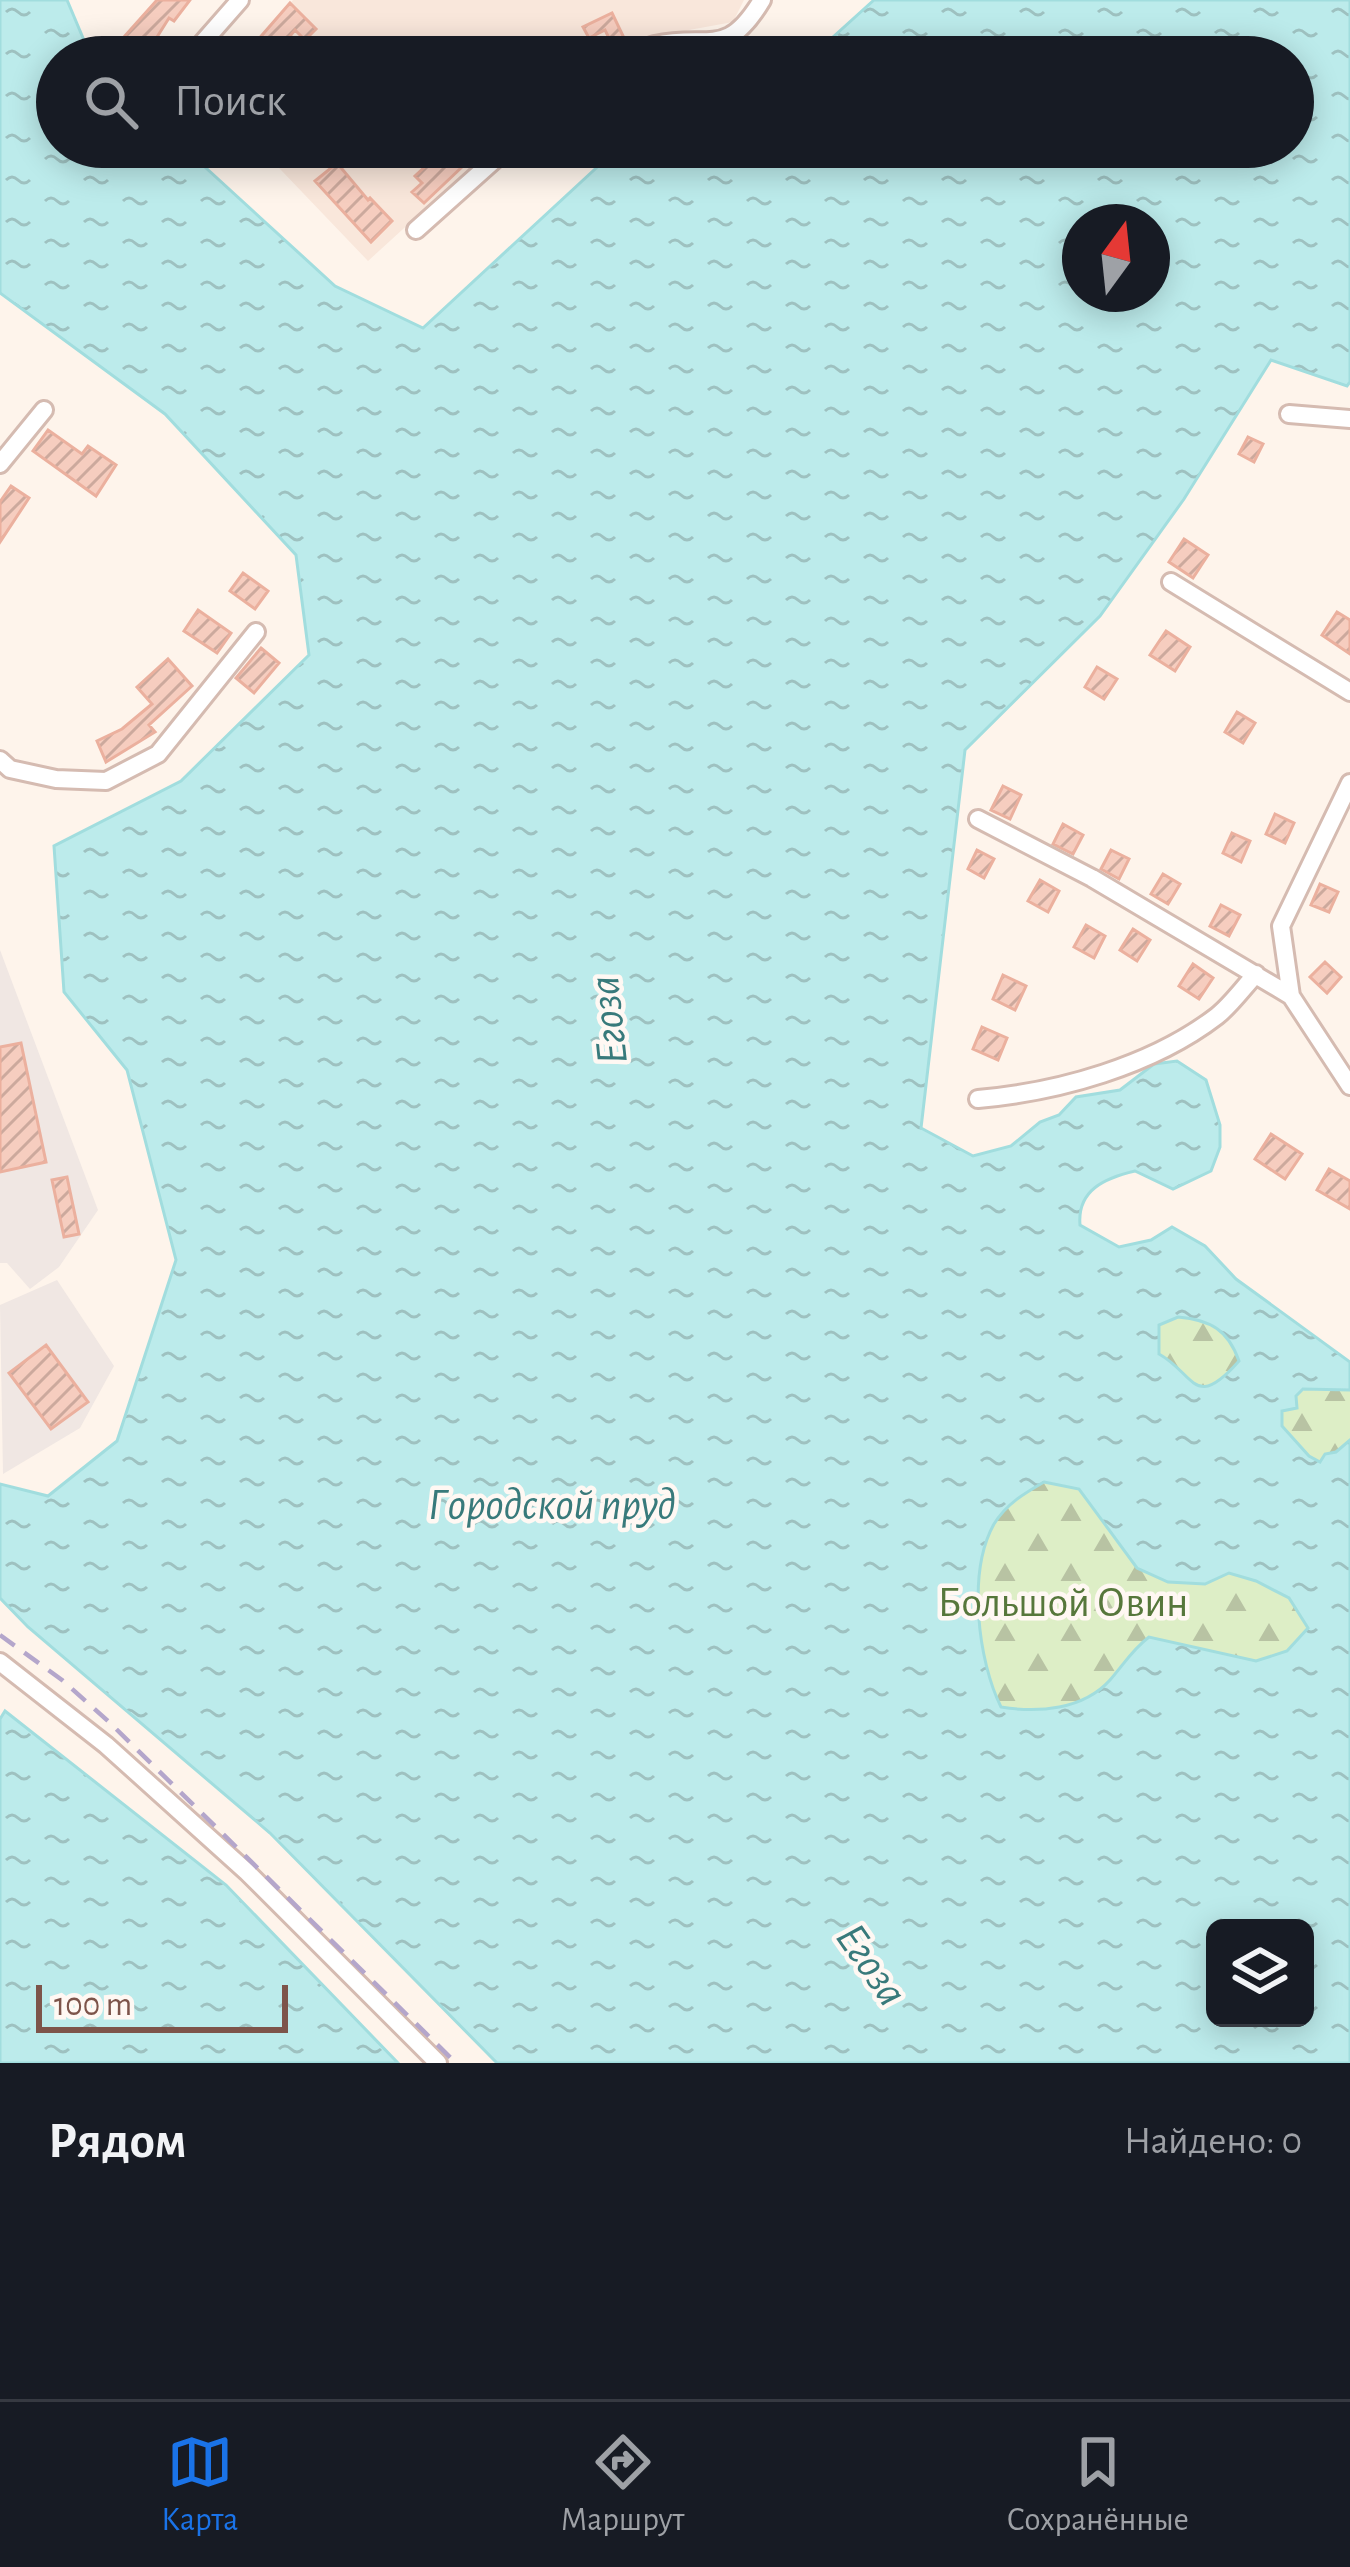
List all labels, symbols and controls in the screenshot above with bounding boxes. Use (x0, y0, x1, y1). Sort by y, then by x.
search box (36, 36, 1314, 168)
icon: search (78, 69, 144, 135)
text: Поиск (174, 79, 286, 124)
north arrow (1062, 204, 1170, 312)
water label: Егоза (582, 973, 636, 1067)
water label: Городской пруд (428, 1483, 676, 1528)
park label: Большой Овин (937, 1582, 1189, 1624)
water label: Егоза (827, 1916, 915, 2014)
map controls (1206, 1919, 1314, 2027)
button: layers (1206, 1919, 1314, 2027)
scale bar (36, 1979, 288, 2032)
text: 100 m (54, 1989, 132, 2022)
text: Рядом (48, 2116, 187, 2167)
text: Найдено: 0 (1124, 2122, 1302, 2161)
tab: Карта (161, 2429, 238, 2541)
tab: Маршрут (561, 2429, 684, 2541)
tab: Сохранённые (1007, 2429, 1189, 2541)

